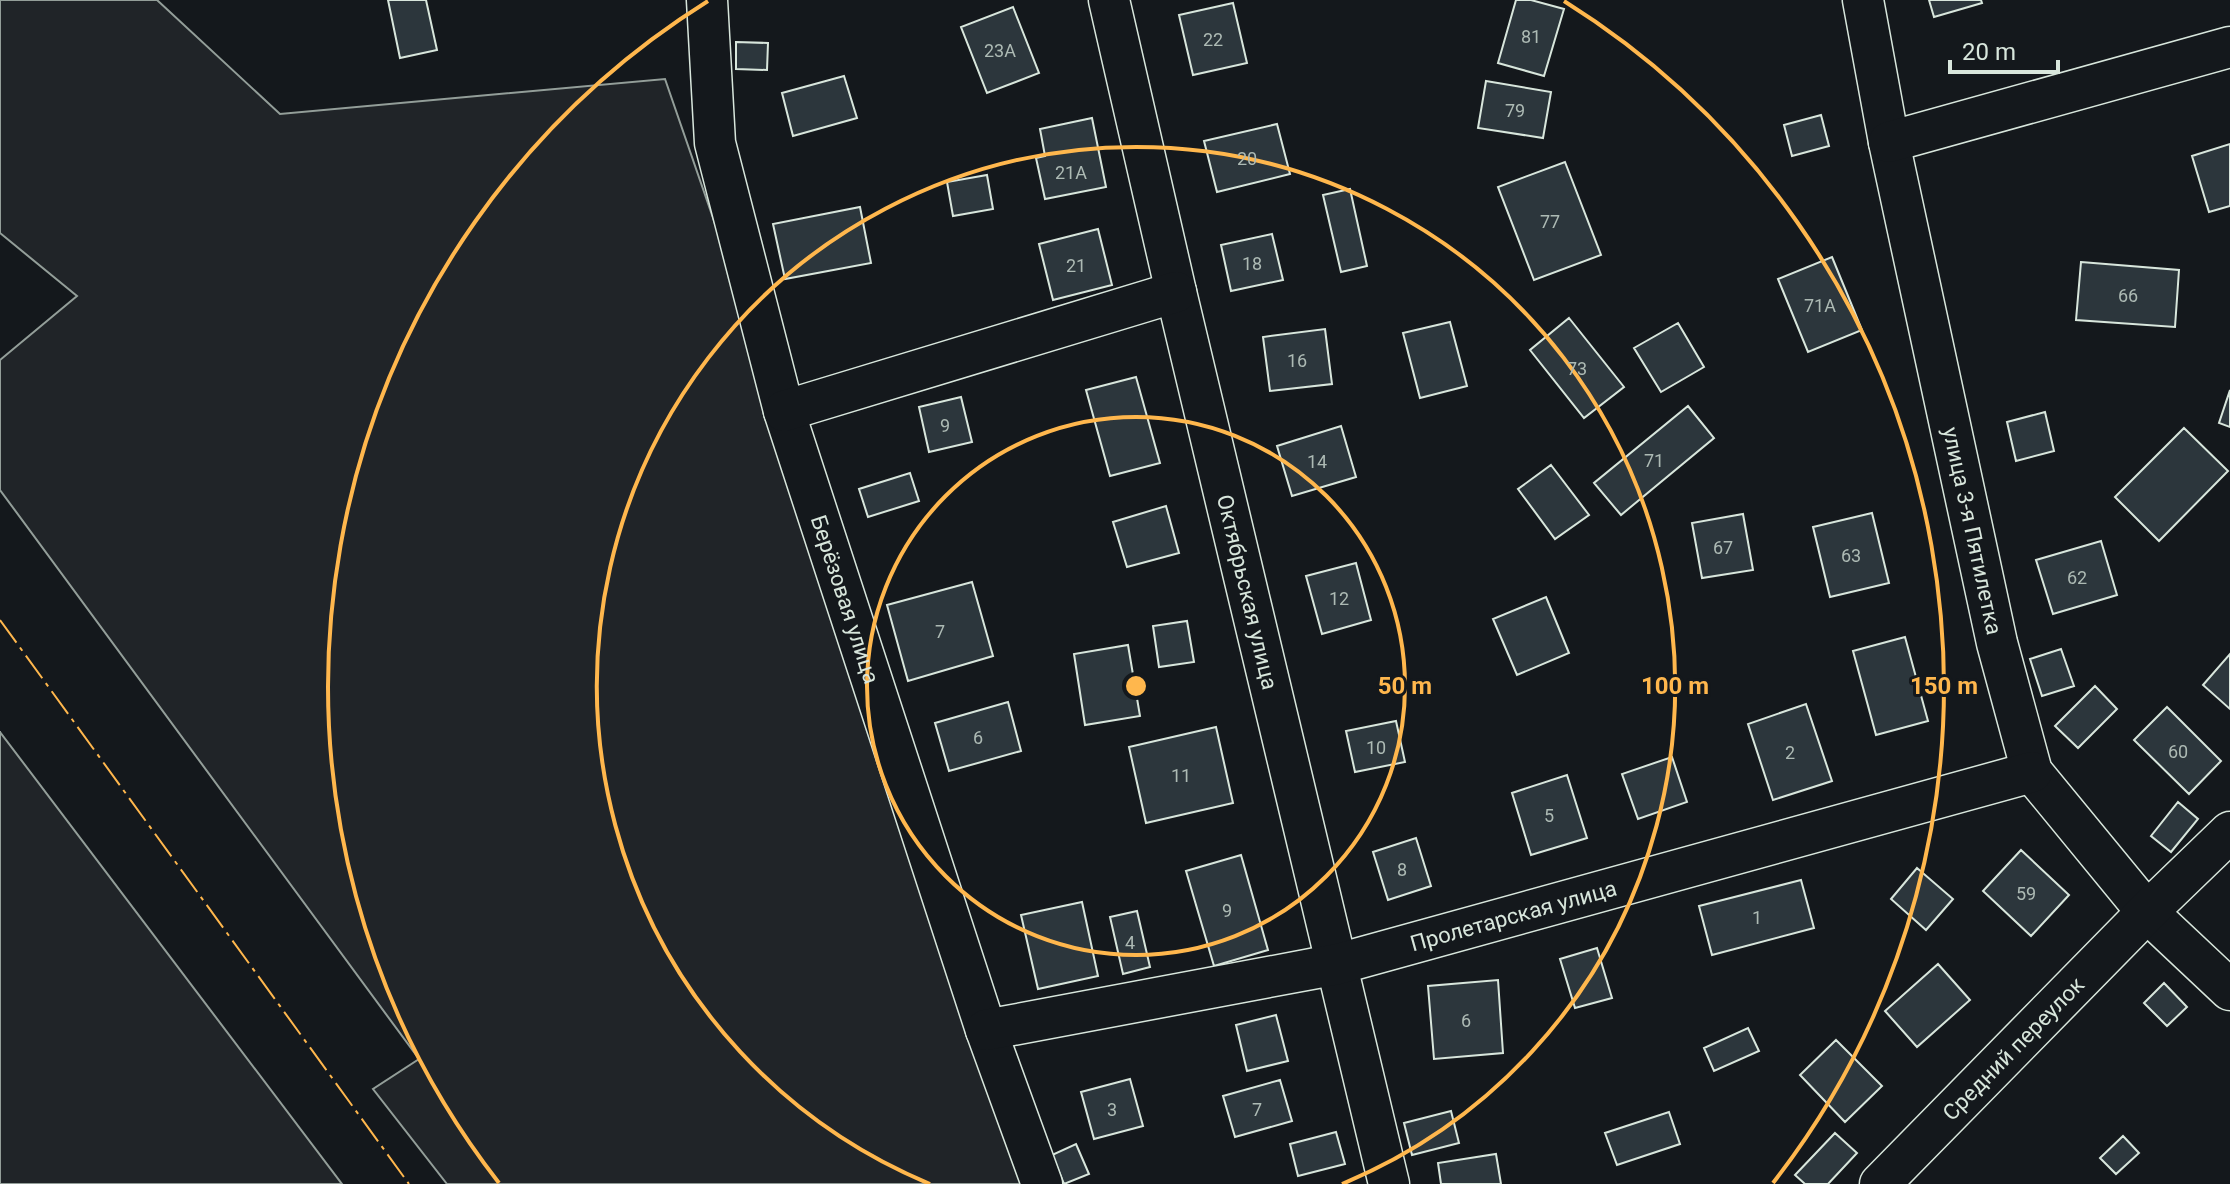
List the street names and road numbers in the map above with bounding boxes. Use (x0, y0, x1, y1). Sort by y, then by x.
street label: улица 3-я Пятилетка (1938, 425, 2007, 637)
street label: Октябрьская улица (1212, 492, 1283, 692)
street label: Берёзовая улица (806, 512, 885, 687)
street label: Пролетарская улица (1407, 875, 1619, 956)
street label: Средний переулок (1937, 972, 2089, 1125)

